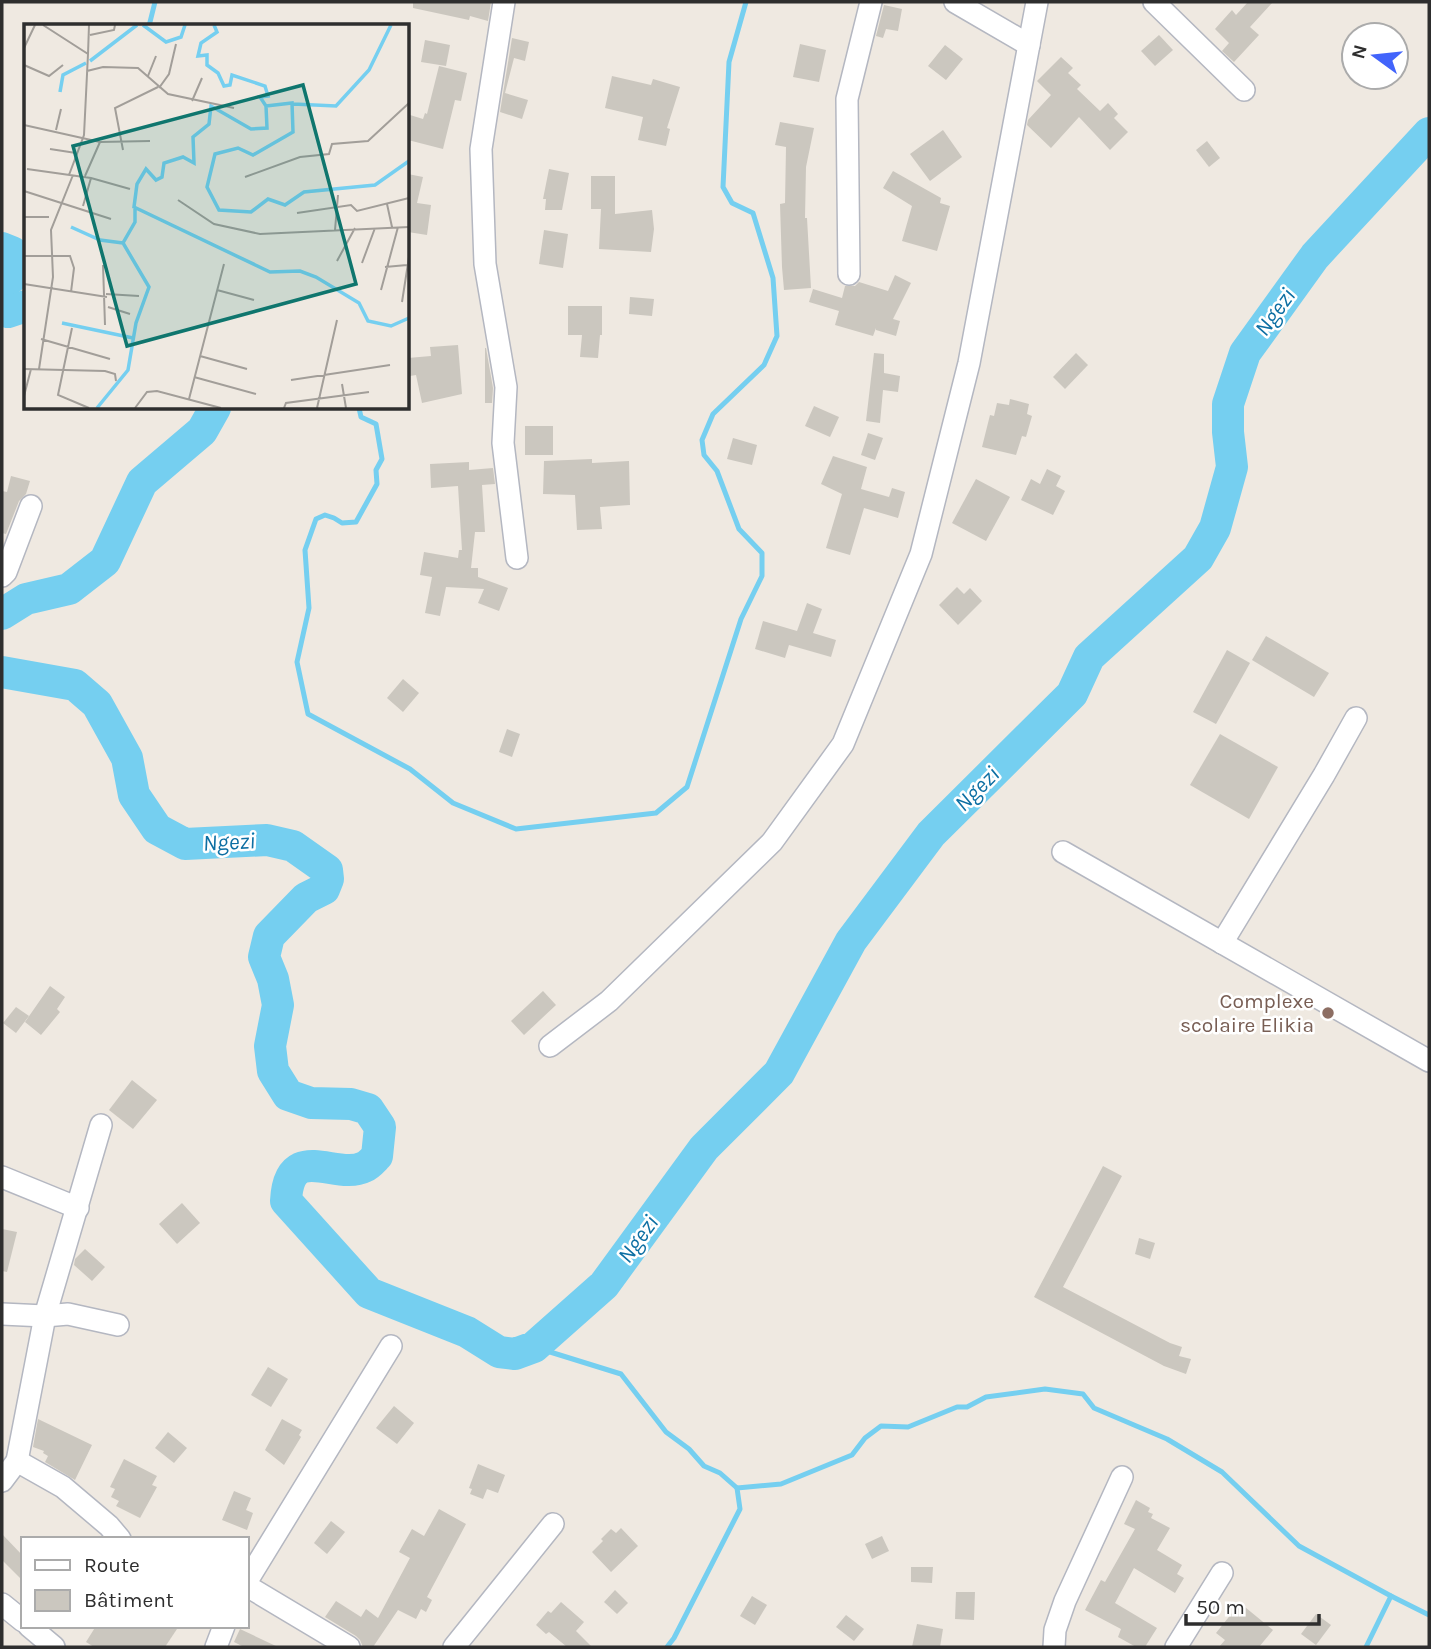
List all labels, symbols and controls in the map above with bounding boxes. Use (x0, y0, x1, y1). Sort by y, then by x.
north arrow (1340, 21, 1410, 91)
inset map (24, 24, 410, 410)
text: N (1347, 42, 1372, 61)
water label: Ngezi (1249, 283, 1301, 341)
water label: Ngezi (949, 761, 1005, 817)
water label: Ngezi (202, 827, 256, 857)
place label: Complexe scolaire Elikia (1180, 989, 1314, 1037)
marker: Complexe scolaire Elikia (1320, 1005, 1336, 1021)
water label: Ngezi (612, 1210, 664, 1268)
legend (21, 1537, 248, 1628)
text: Route (84, 1553, 140, 1577)
scale bar (1186, 1582, 1319, 1626)
text: Bâtiment (84, 1588, 174, 1612)
text: 50 m (1196, 1595, 1245, 1619)

